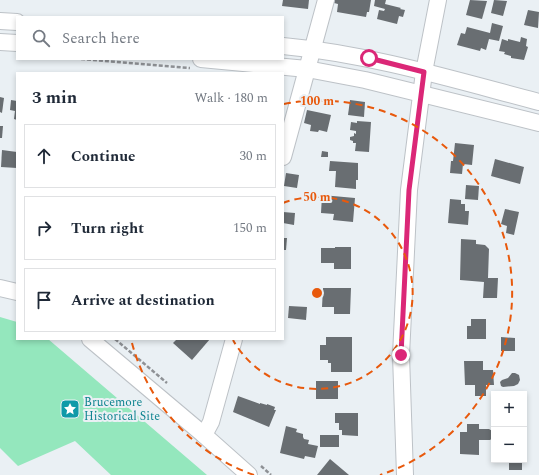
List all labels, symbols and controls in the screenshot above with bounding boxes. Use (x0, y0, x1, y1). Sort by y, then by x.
search box (16, 16, 284, 60)
icon: search (30, 27, 52, 49)
text: Search here (62, 27, 140, 50)
route start (360, 49, 378, 67)
text: 3 min (32, 85, 77, 111)
text: Walk · 180 m (194, 88, 268, 108)
text: 100 m (300, 92, 334, 111)
icon: ahead (33, 145, 55, 167)
text: Continue (71, 145, 136, 168)
text: 30 m (240, 146, 267, 166)
text: 50 m (303, 188, 331, 207)
icon: right (33, 217, 55, 239)
text: Turn right (71, 217, 144, 240)
text: 150 m (233, 218, 267, 238)
centre of rings (310, 286, 324, 300)
icon: arrive (33, 289, 55, 311)
text: Arrive at destination (71, 289, 215, 312)
route end (392, 346, 410, 364)
map controls (491, 391, 527, 463)
button: + (491, 391, 527, 427)
place label: Brucemore Historical Site (84, 393, 160, 426)
place icon: Brucemore Historical Site (59, 398, 81, 420)
button: − (491, 427, 527, 463)

